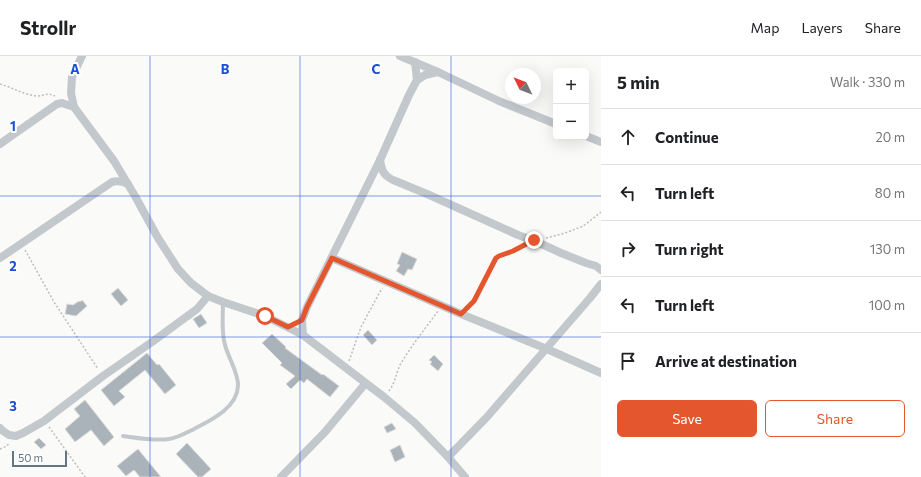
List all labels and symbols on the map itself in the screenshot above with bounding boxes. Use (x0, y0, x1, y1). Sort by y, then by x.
text: A (70, 61, 80, 77)
text: B (221, 61, 230, 77)
text: C (372, 61, 381, 77)
north arrow (505, 68, 541, 104)
text: 1 (10, 118, 16, 134)
route end (525, 231, 543, 249)
text: 2 (9, 258, 17, 274)
route start (256, 307, 274, 325)
text: 3 (9, 398, 17, 414)
scale bar (12, 449, 67, 468)

